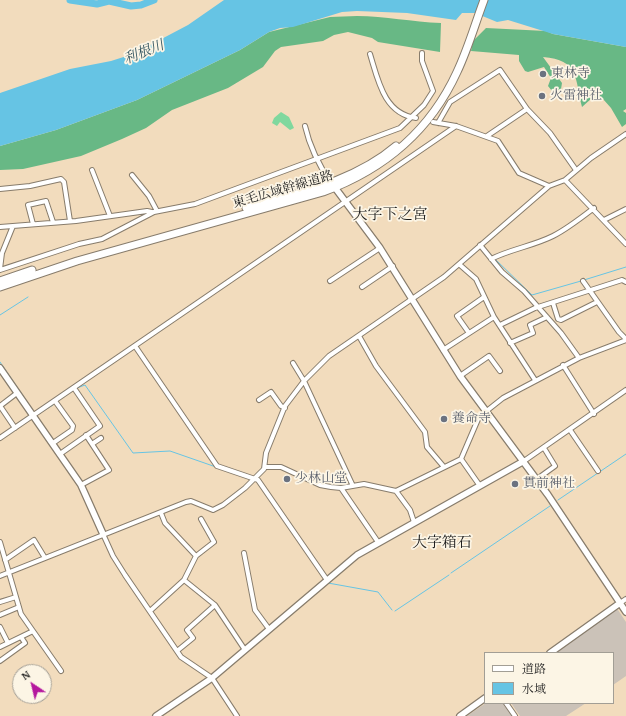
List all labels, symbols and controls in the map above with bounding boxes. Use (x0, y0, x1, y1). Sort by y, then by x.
water label: 利根川 (121, 37, 167, 69)
place label: 東林寺 (551, 66, 590, 82)
marker: 東林寺 (538, 69, 548, 79)
place label: 火雷神社 (550, 88, 602, 104)
marker: 火雷神社 (537, 91, 547, 101)
street label: 東毛広域幹線道路 (231, 168, 335, 212)
district label: 大字下之宮 (353, 206, 427, 224)
place label: 養命寺 (452, 411, 491, 427)
marker: 養命寺 (439, 414, 449, 424)
place label: 少林山堂 (295, 471, 347, 487)
marker: 少林山堂 (282, 474, 292, 484)
place label: 貫前神社 (523, 476, 575, 492)
marker: 貫前神社 (510, 479, 520, 489)
district label: 大字箱石 (412, 534, 472, 552)
legend (484, 652, 614, 704)
text: 道路 (522, 660, 546, 677)
north arrow (12, 664, 52, 704)
text: N (18, 666, 33, 684)
text: 水域 (522, 680, 546, 697)

